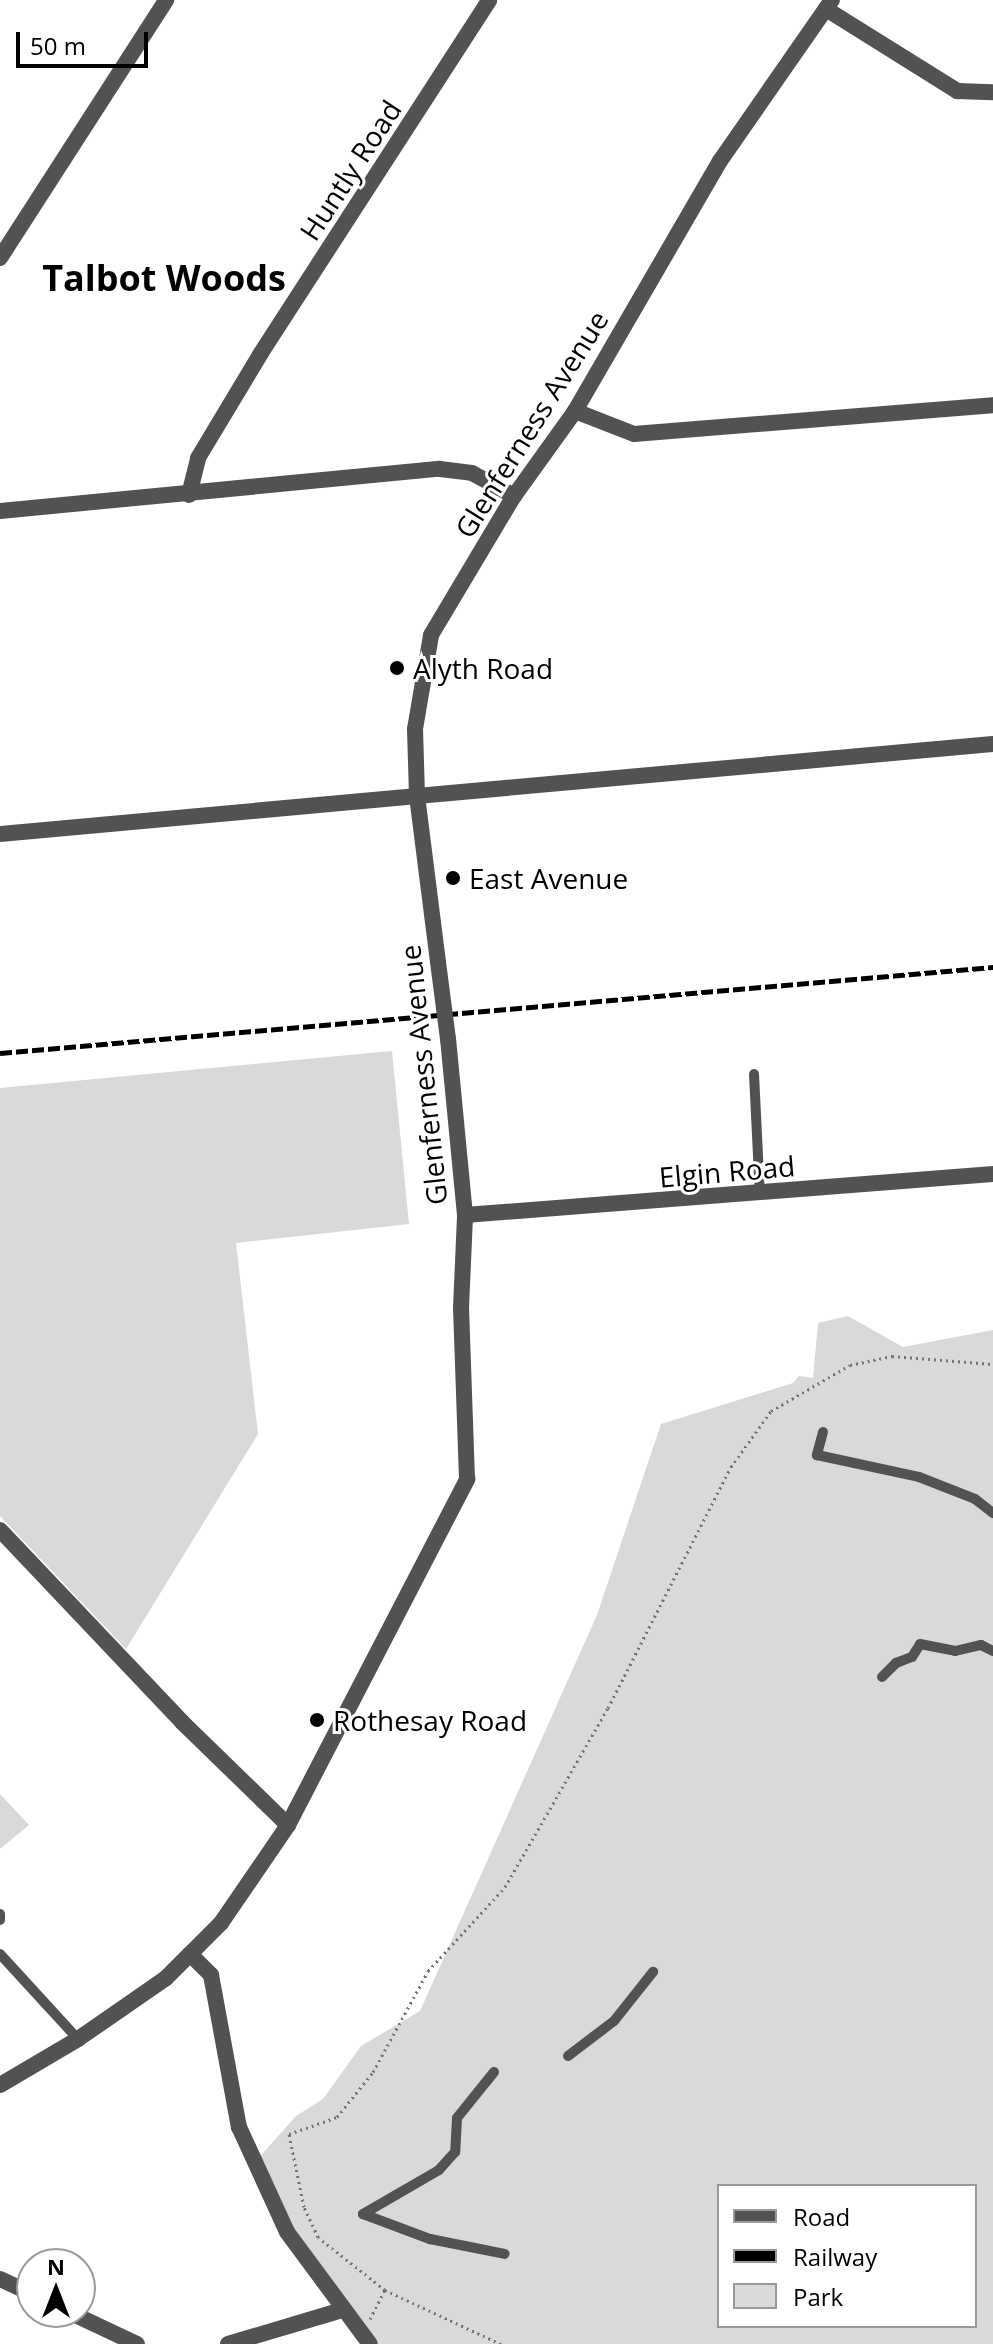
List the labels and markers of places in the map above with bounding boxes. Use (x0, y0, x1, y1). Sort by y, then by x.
place label: Alyth Road (413, 651, 553, 685)
marker: Alyth Road (388, 659, 406, 677)
place label: East Avenue (469, 861, 628, 895)
marker: East Avenue (444, 869, 462, 887)
place label: Rothesay Road (333, 1703, 527, 1737)
marker: Rothesay Road (308, 1711, 326, 1729)

